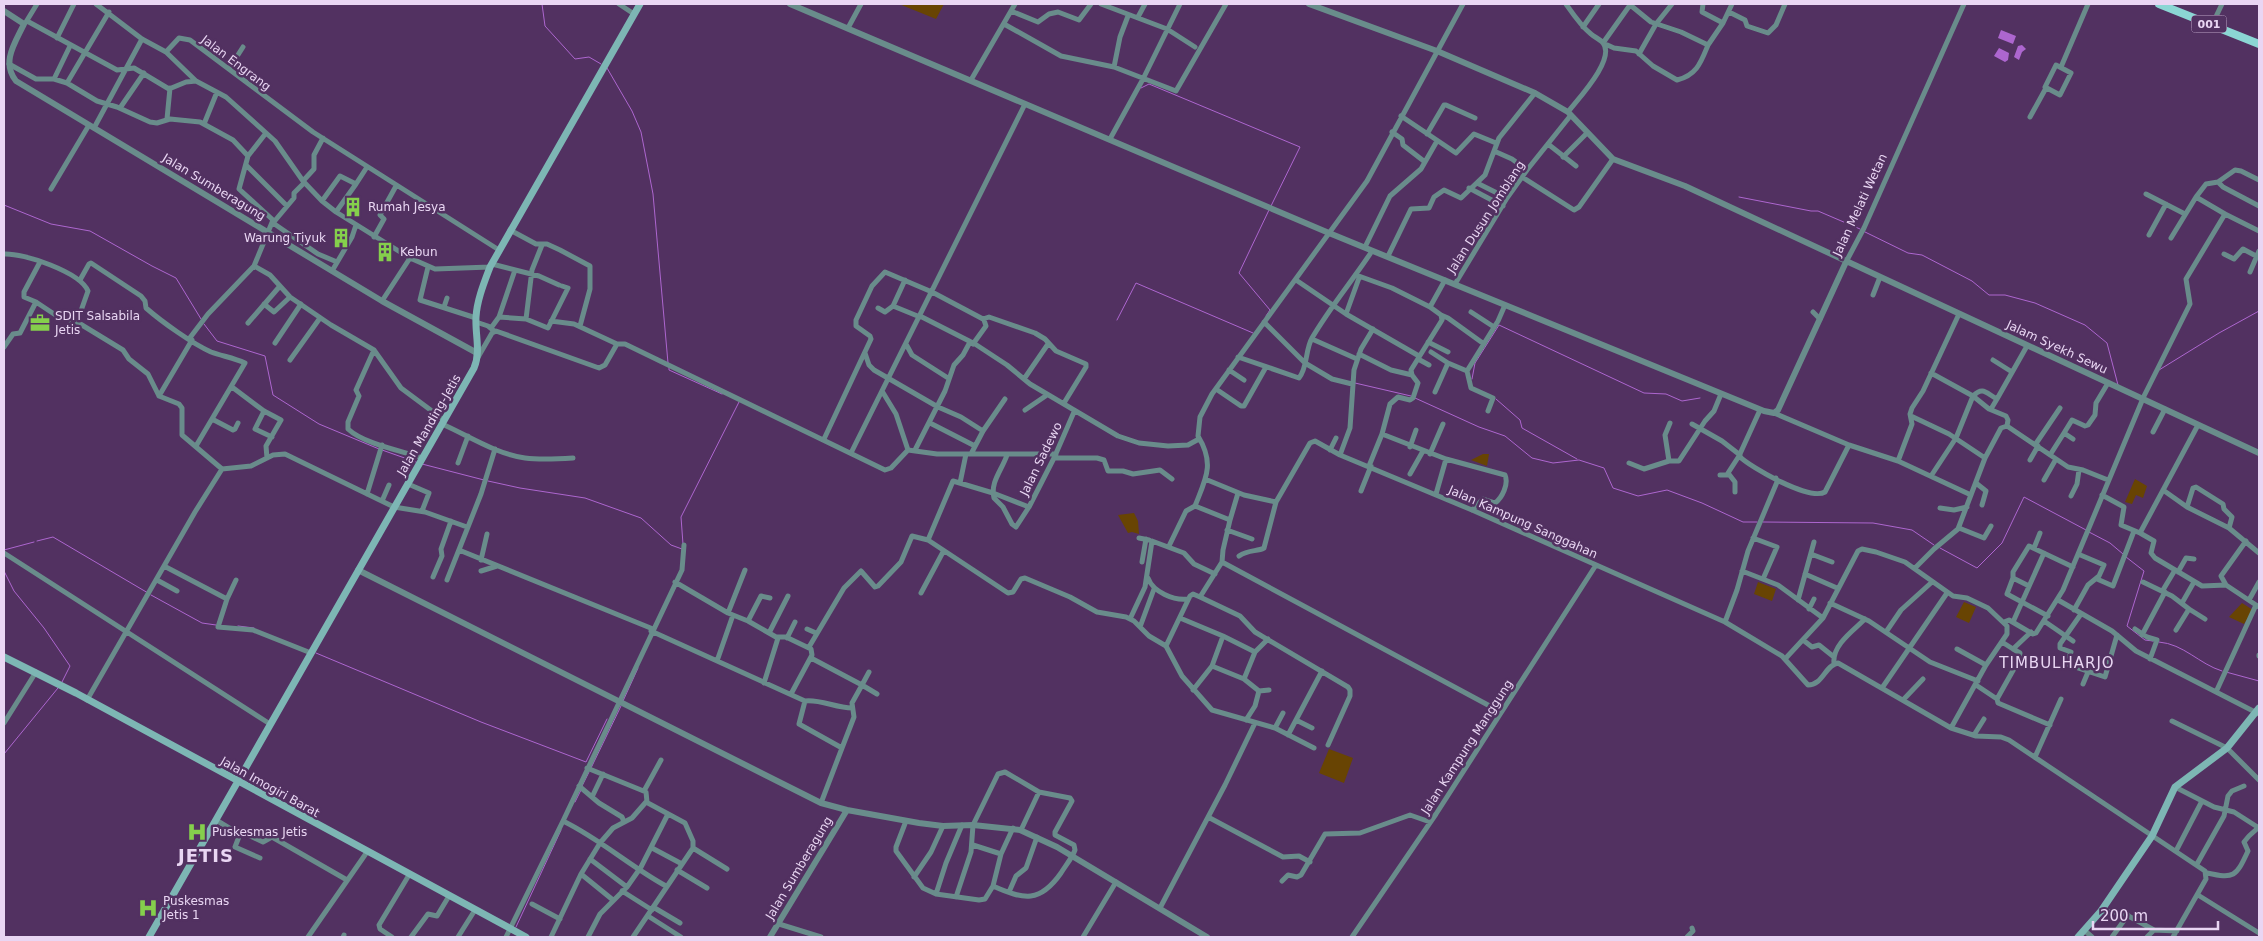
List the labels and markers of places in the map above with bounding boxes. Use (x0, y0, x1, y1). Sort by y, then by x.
building icon: Rumah Jesya (342, 196, 364, 218)
place label: Rumah Jesya (368, 200, 446, 214)
building icon: Warung Tiyuk (330, 227, 352, 249)
place label: Warung Tiyuk (244, 231, 326, 245)
building icon: Kebun (374, 241, 396, 263)
place label: Kebun (400, 245, 437, 259)
place label: SDIT Salsabila Jetis (54, 309, 140, 337)
office icon: SDIT Salsabila Jetis (29, 312, 51, 334)
hospital icon: Puskesmas Jetis (186, 821, 208, 843)
place label: Puskesmas Jetis (212, 825, 307, 839)
place label: Puskesmas Jetis 1 (162, 894, 229, 922)
hospital icon: Puskesmas Jetis 1 (137, 897, 159, 919)

